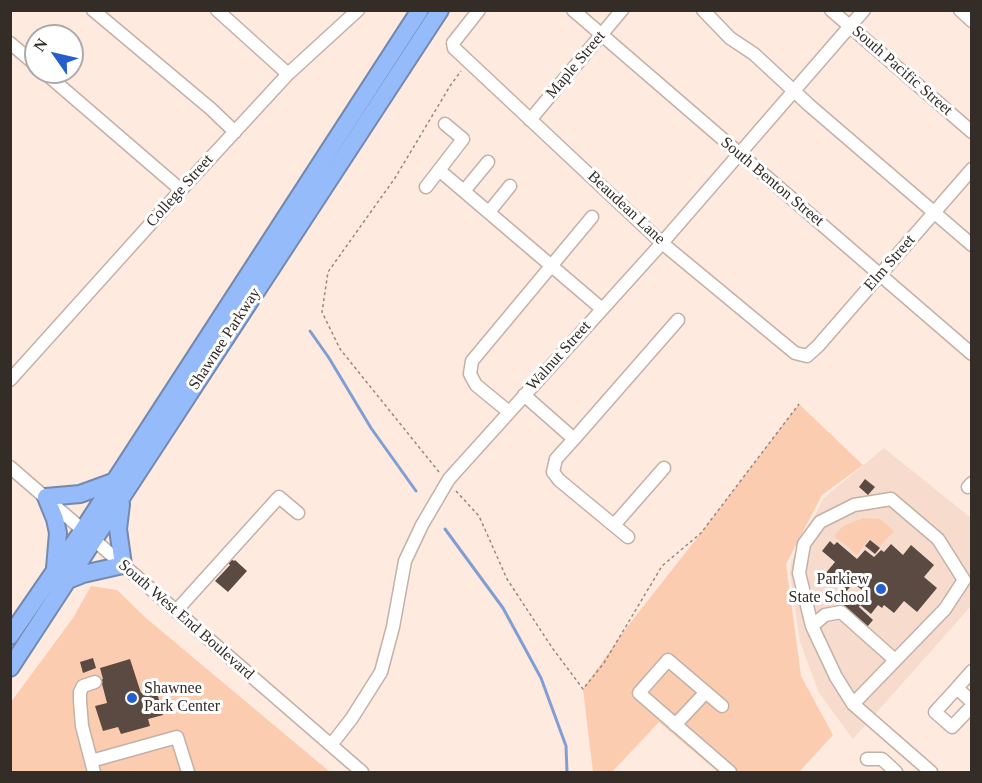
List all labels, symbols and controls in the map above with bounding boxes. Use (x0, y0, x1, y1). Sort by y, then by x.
street label: South Pacific Street (848, 22, 956, 120)
north arrow (24, 24, 84, 84)
street label: Maple Street (542, 27, 610, 103)
text: N (30, 35, 51, 54)
street label: South Benton Street (716, 133, 828, 231)
street label: College Street (142, 151, 218, 231)
street label: Beaudean Lane (583, 167, 669, 249)
street label: Elm Street (860, 231, 920, 295)
street label: Shawnee Parkway (185, 284, 265, 394)
street label: Walnut Street (523, 317, 595, 395)
street label: South West End Boulevard (114, 556, 258, 684)
place label: Parkiew State School (789, 570, 869, 608)
marker: Parkiew State School (874, 582, 888, 596)
place label: Shawnee Park Center (144, 679, 220, 717)
marker: Shawnee Park Center (125, 691, 139, 705)

